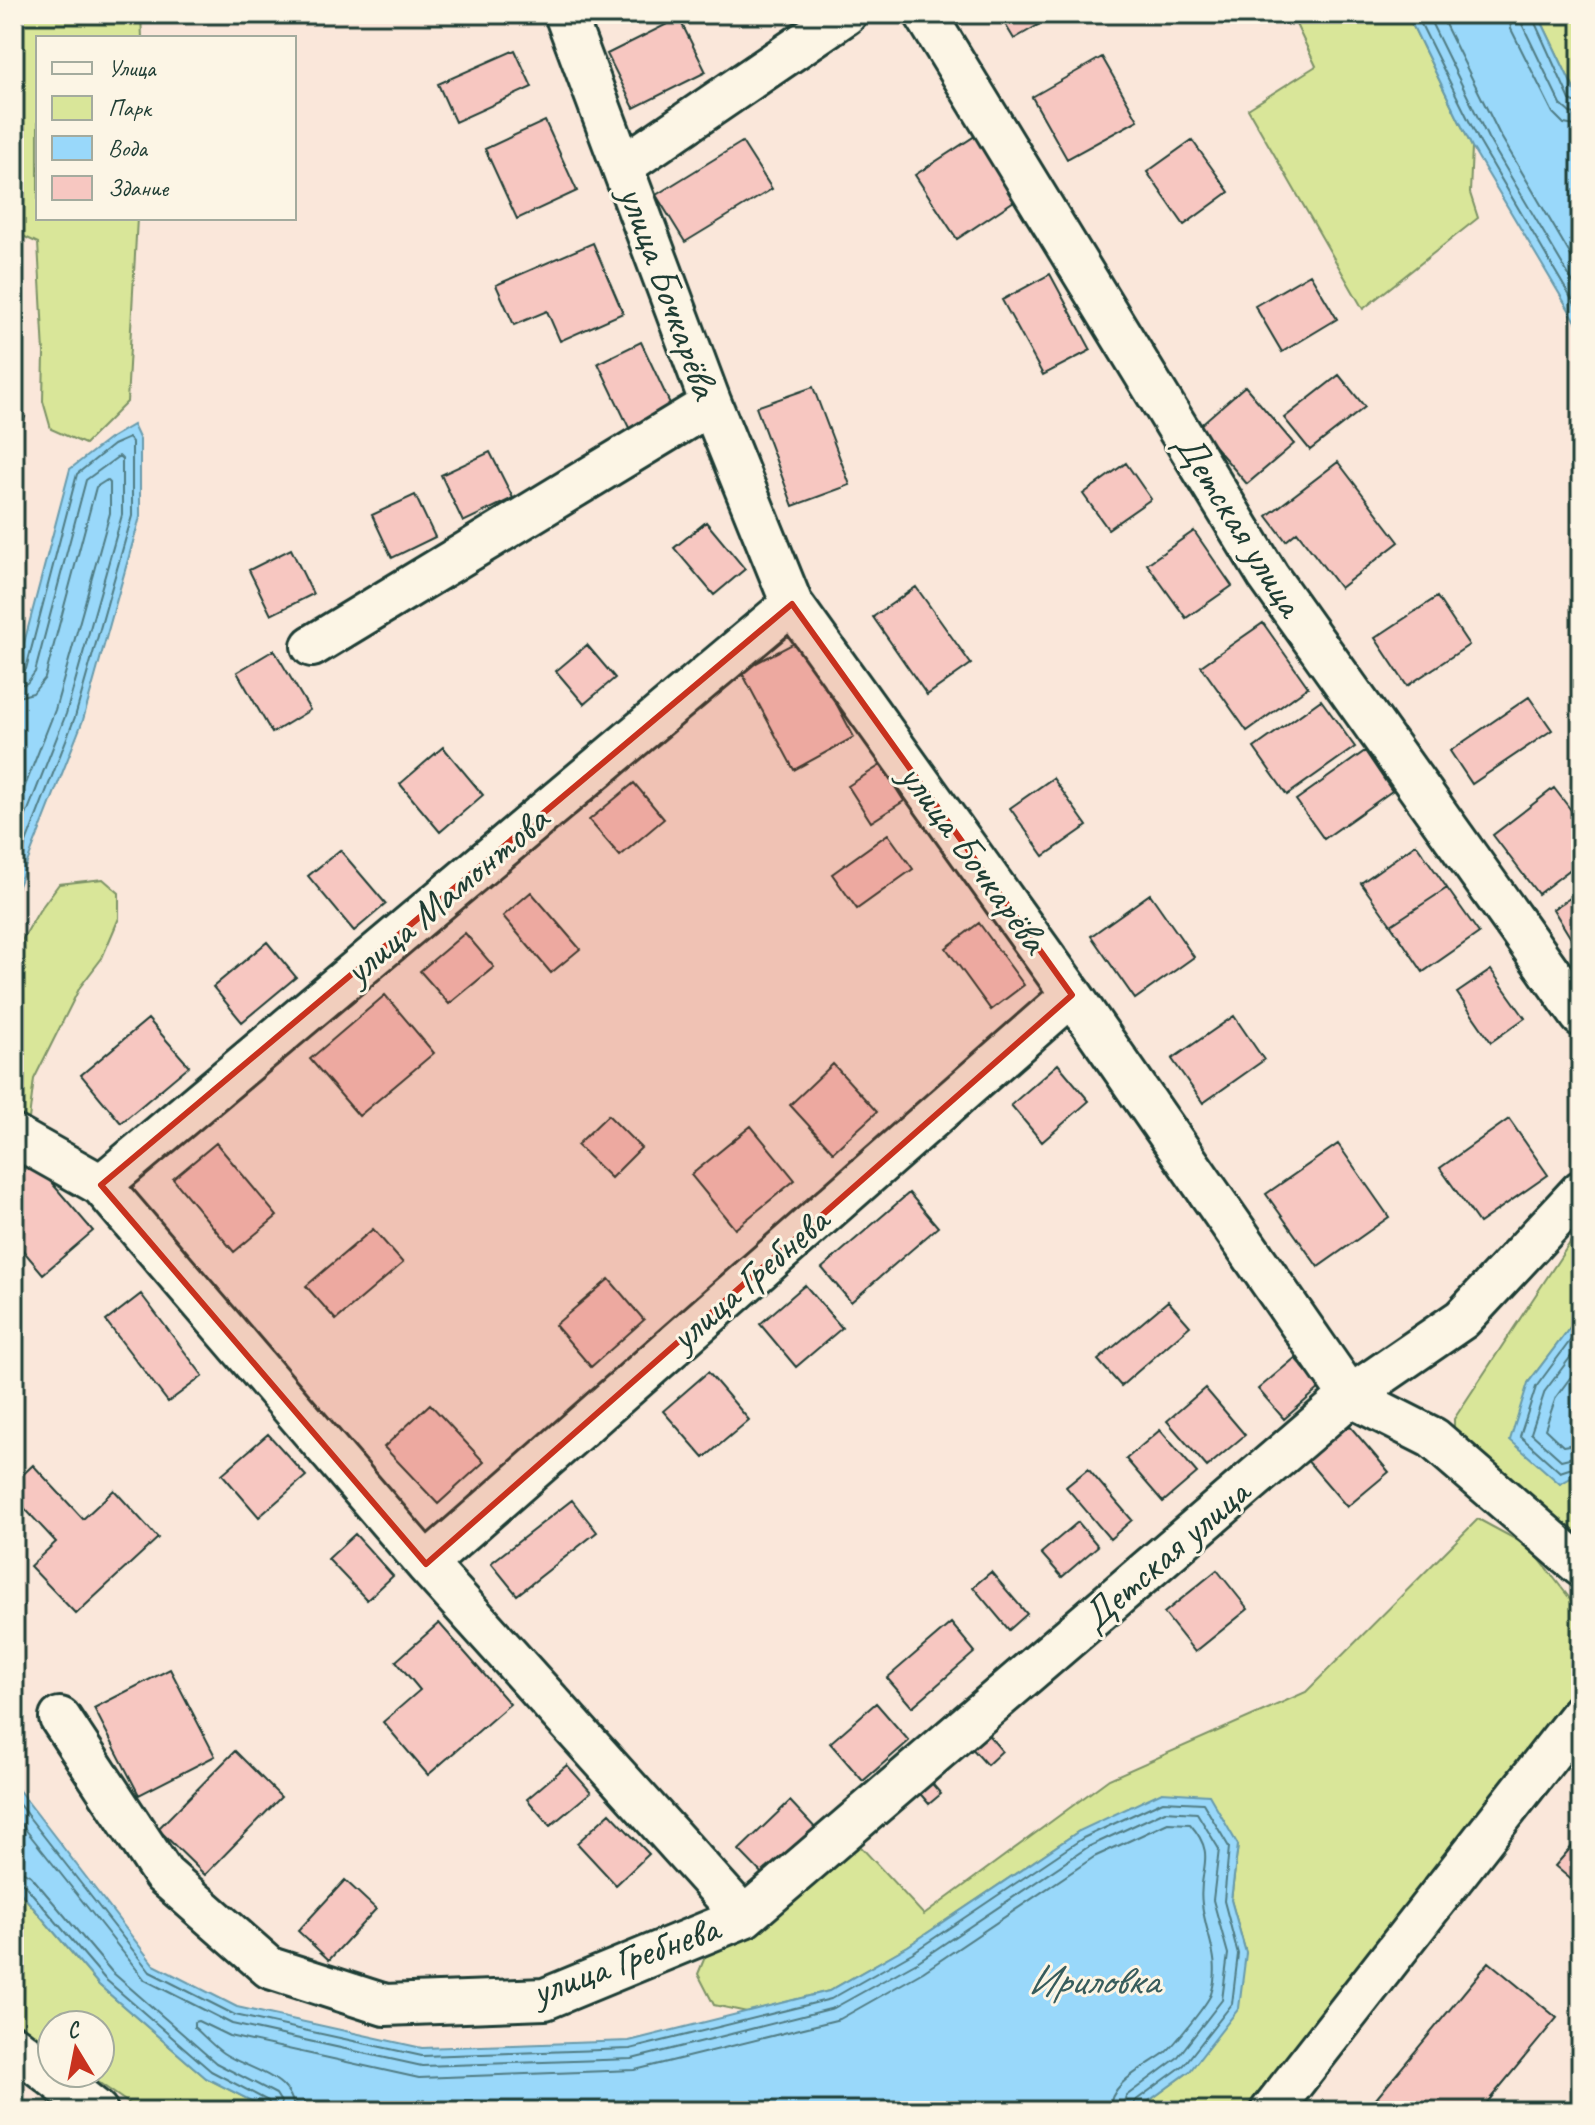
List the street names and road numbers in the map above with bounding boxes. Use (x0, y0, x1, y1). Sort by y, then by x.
street label: улица Бочкарёва (607, 177, 731, 407)
street label: Детская улица (1163, 423, 1317, 628)
street label: улица Бочкарёва (887, 752, 1061, 965)
street label: улица Мамонтова (332, 793, 561, 997)
street label: улица Гребнева (658, 1194, 842, 1363)
street label: Детская улица (1070, 1466, 1262, 1642)
street label: улица Гребнева (523, 1902, 729, 2018)

